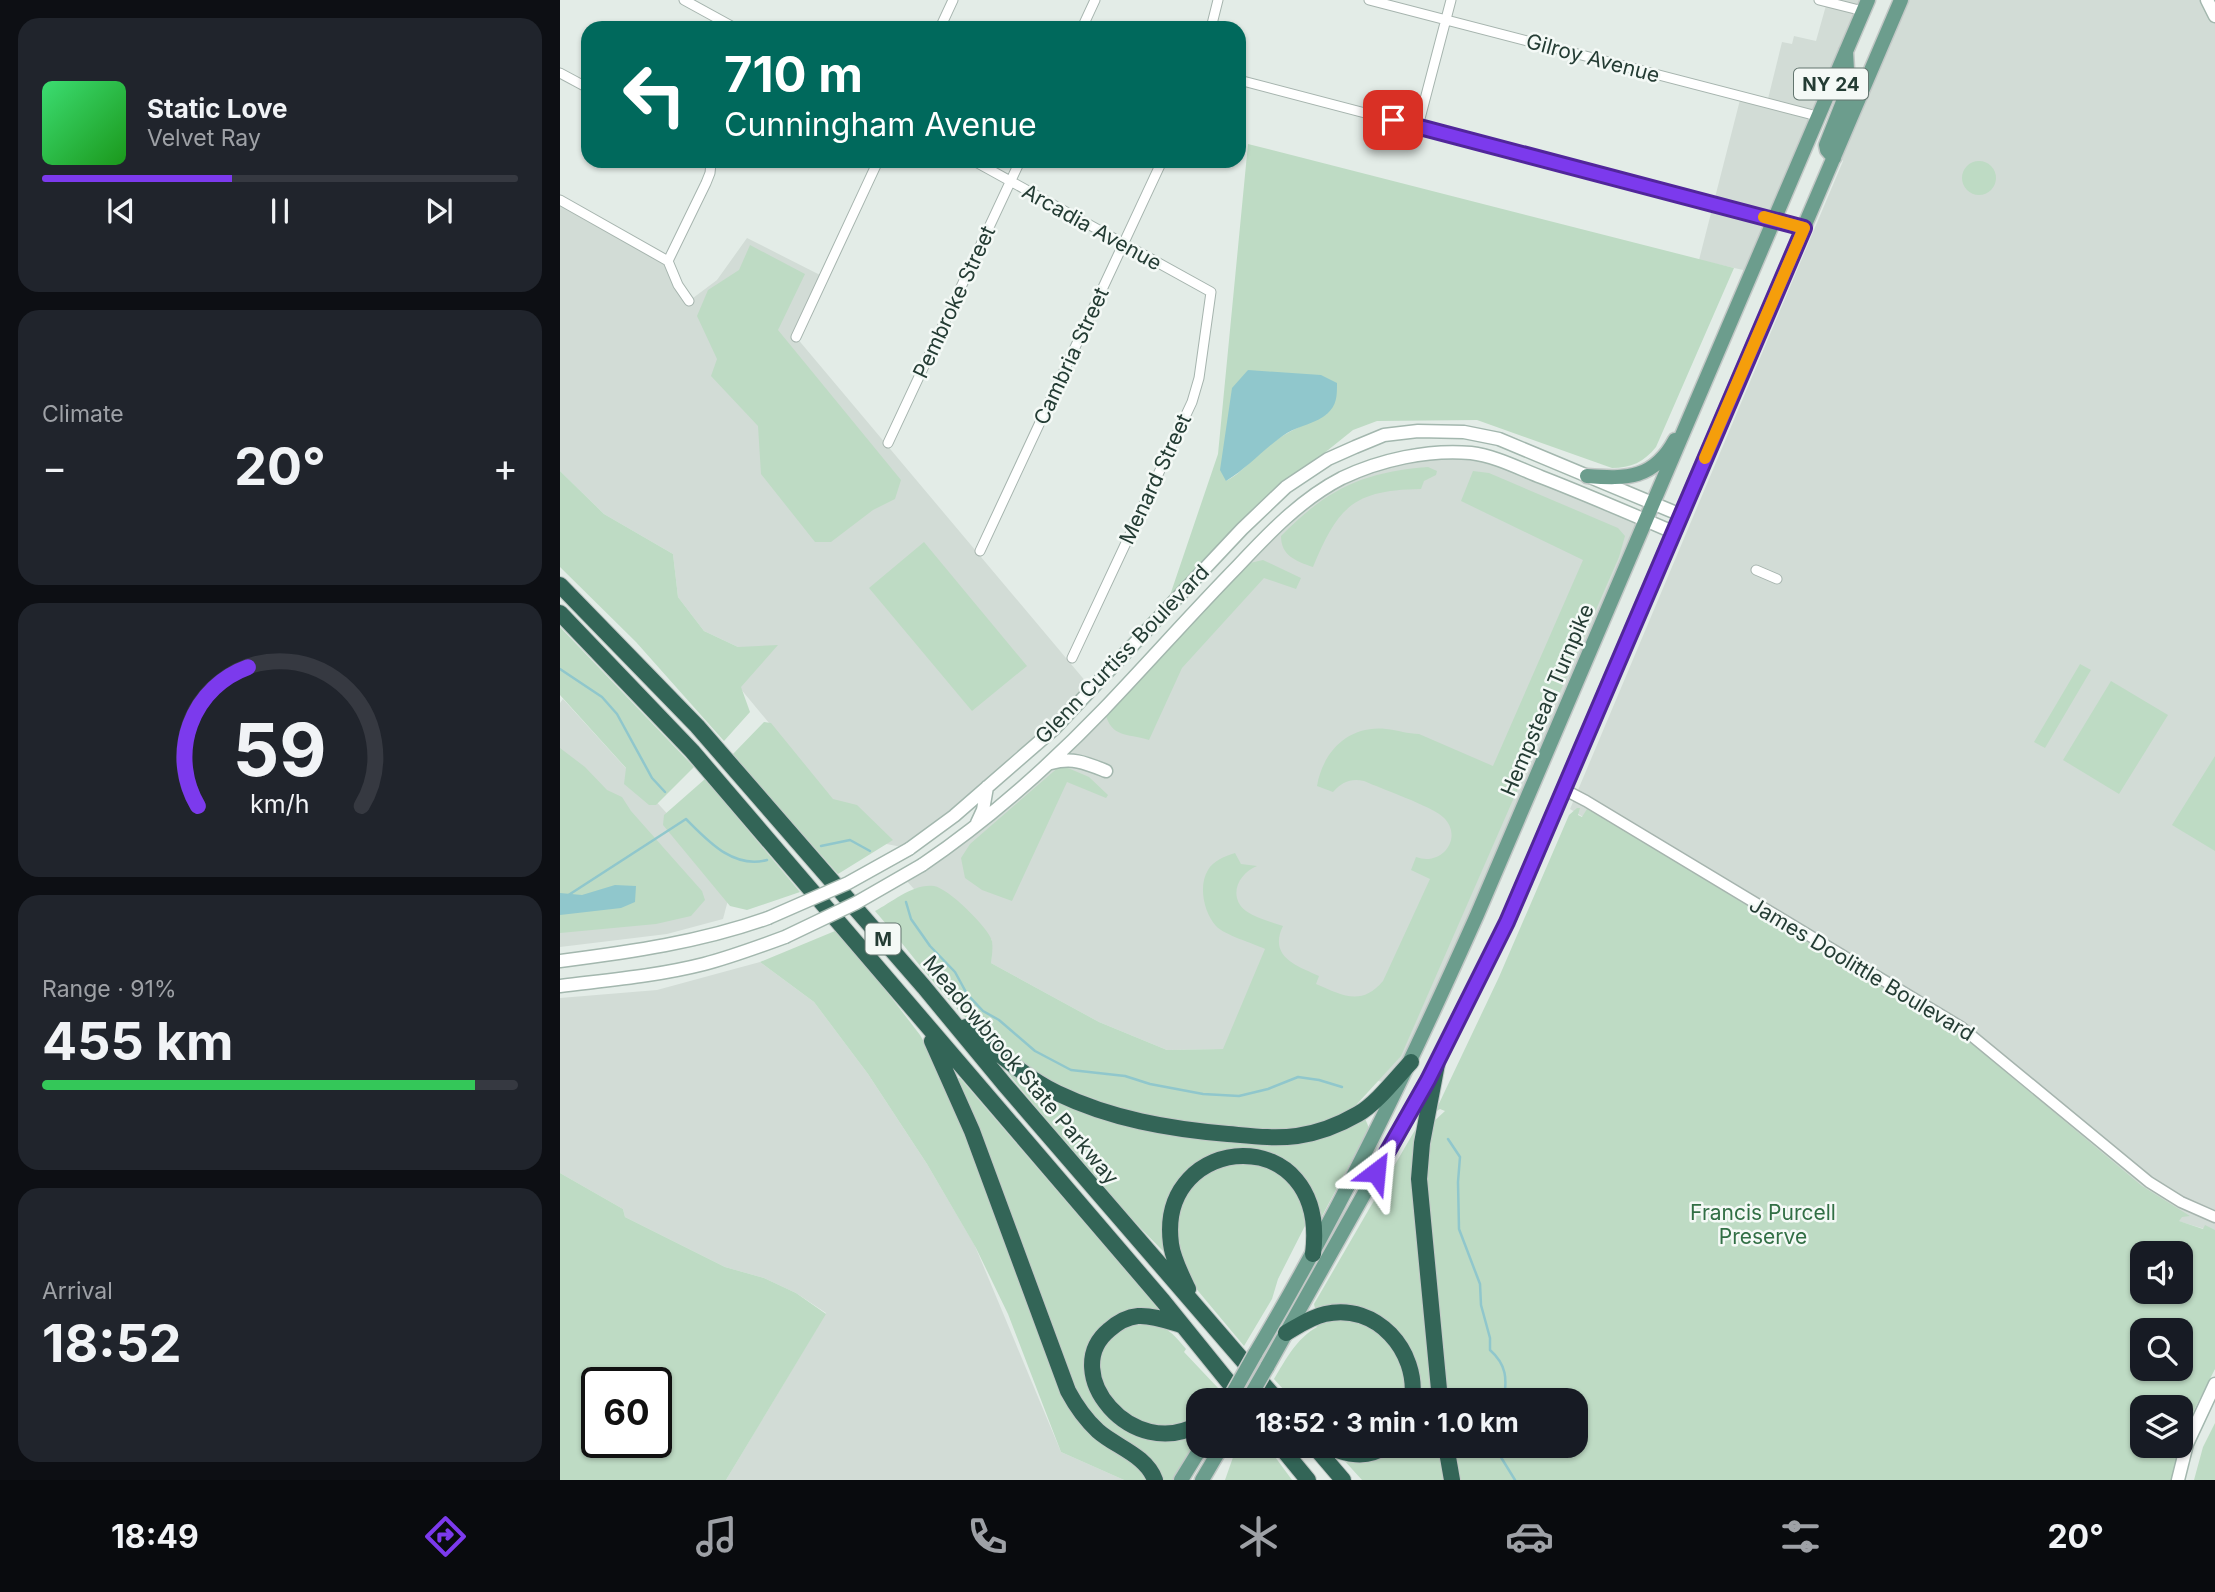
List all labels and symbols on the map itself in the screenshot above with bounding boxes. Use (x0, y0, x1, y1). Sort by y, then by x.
street label: Gilroy Avenue (1524, 28, 1662, 88)
road number: NY 24 (1794, 68, 1868, 100)
pin (1363, 90, 1423, 150)
street label: Arcadia Avenue (1018, 178, 1166, 276)
street label: Pembroke Street (908, 222, 1000, 382)
street label: Cambria Street (1028, 283, 1114, 429)
street label: Menard Street (1114, 410, 1196, 548)
street label: Glenn Curtiss Boulevard (1030, 559, 1214, 749)
street label: Hempstead Turnpike (1495, 600, 1599, 800)
street label: James Doolittle Boulevard (1745, 892, 1979, 1046)
road number: M (866, 923, 900, 954)
street label: Meadowbrook State Parkway (918, 951, 1124, 1190)
position arrow (1339, 1135, 1413, 1209)
park label: Francis Purcell Preserve (1690, 1200, 1836, 1249)
speed limit sign: 60 (581, 1367, 672, 1458)

